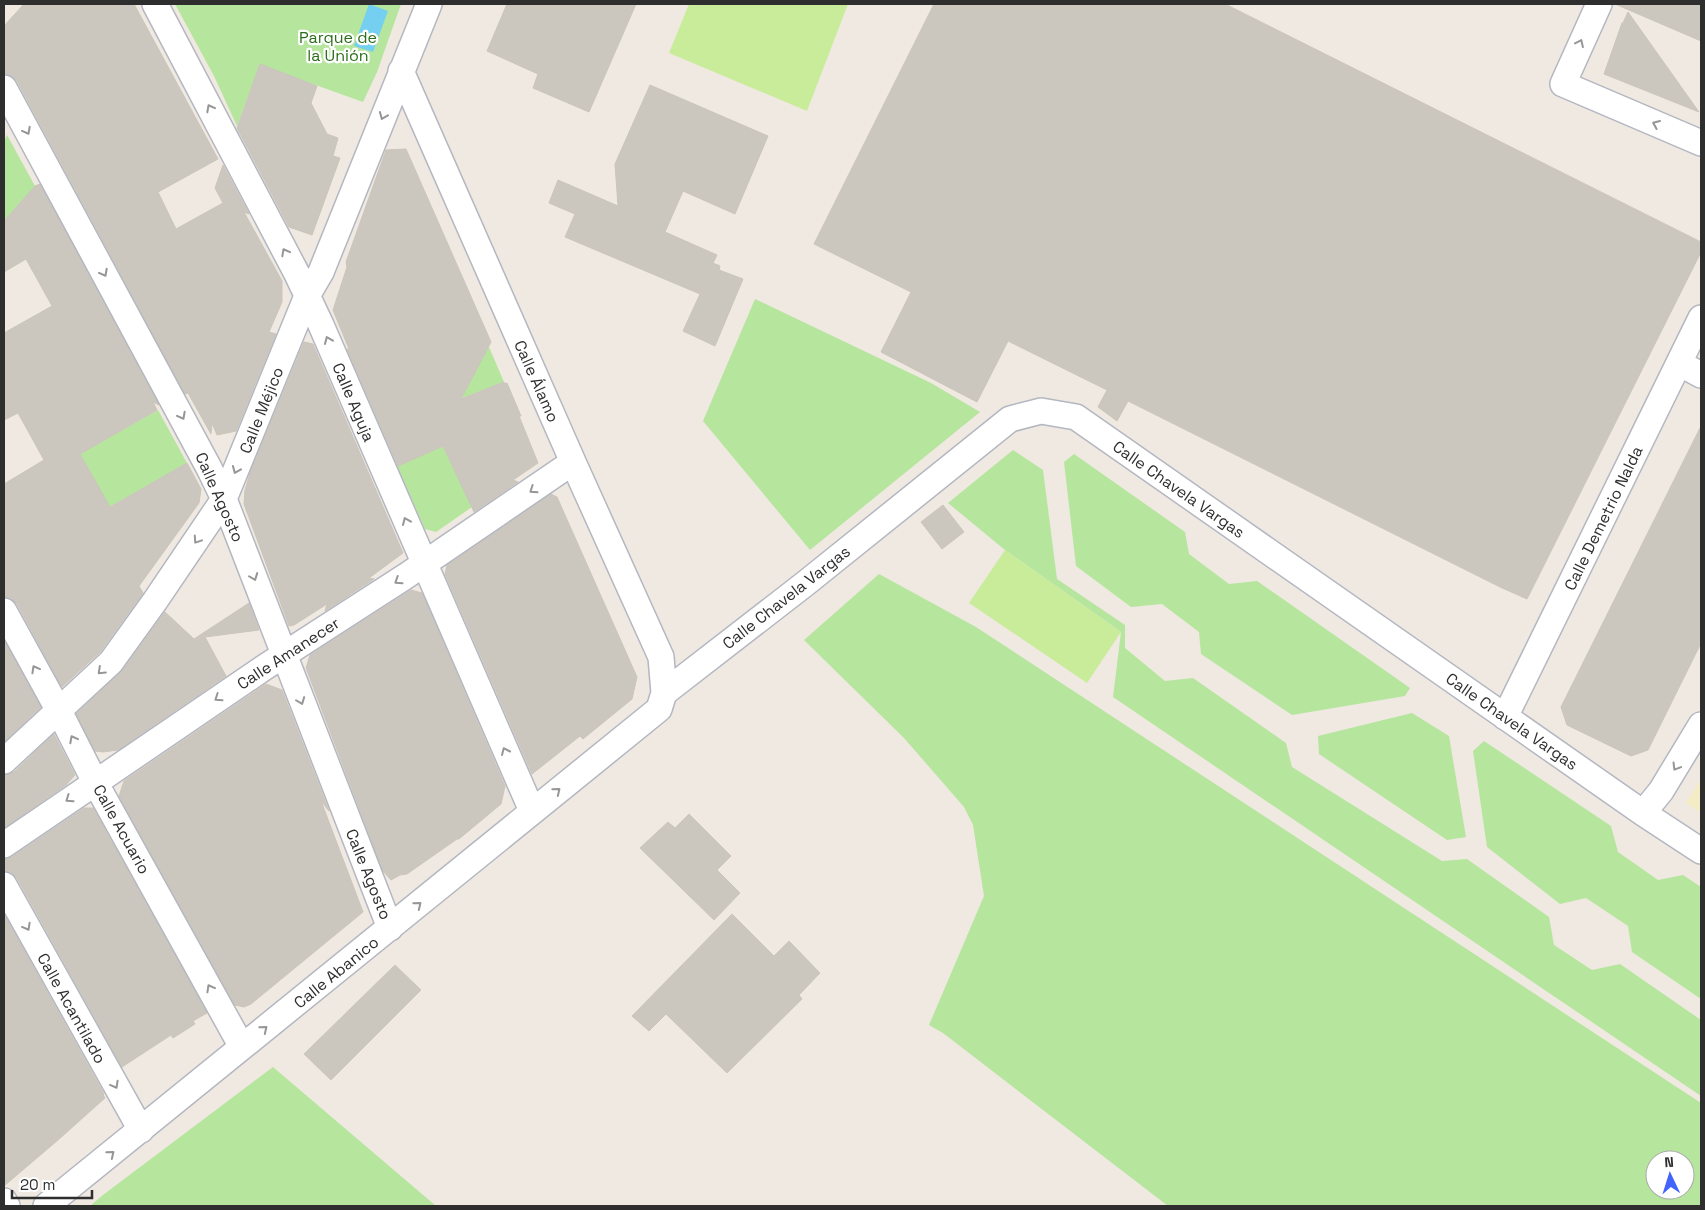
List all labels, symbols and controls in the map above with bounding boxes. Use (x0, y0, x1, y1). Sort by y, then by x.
park label: Parque de la Unión (299, 27, 377, 66)
one-way arrow (1574, 40, 1584, 49)
one-way arrow (206, 105, 216, 114)
one-way arrow (379, 111, 389, 120)
one-way arrow (1652, 120, 1661, 130)
one-way arrow (21, 125, 31, 134)
one-way arrow (281, 248, 291, 257)
one-way arrow (98, 268, 108, 277)
one-way arrow (323, 336, 334, 345)
street label: Calle Álamo (509, 337, 564, 425)
street label: Calle Aguja (327, 359, 380, 445)
street label: Calle Méjico (235, 364, 288, 457)
one-way arrow (175, 411, 185, 420)
street label: Calle Chavela Vargas (1109, 436, 1249, 543)
street label: Calle Demetrio Nalda (1559, 442, 1648, 594)
street label: Calle Agosto (190, 449, 249, 545)
one-way arrow (231, 466, 241, 474)
one-way arrow (529, 484, 539, 493)
one-way arrow (401, 517, 412, 526)
one-way arrow (194, 534, 203, 544)
street label: Calle Chavela Vargas (718, 541, 854, 654)
one-way arrow (248, 573, 258, 581)
one-way arrow (395, 575, 404, 584)
street label: Calle Amanecer (233, 612, 344, 694)
one-way arrow (32, 665, 42, 674)
one-way arrow (98, 665, 107, 674)
street label: Calle Chavela Vargas (1442, 668, 1582, 775)
one-way arrow (215, 692, 224, 701)
one-way arrow (295, 696, 306, 705)
one-way arrow (69, 735, 79, 744)
one-way arrow (501, 747, 512, 756)
one-way arrow (1672, 761, 1682, 770)
street label: Calle Acuario (88, 781, 155, 878)
one-way arrow (551, 789, 560, 797)
one-way arrow (66, 793, 75, 802)
street label: Calle Agosto (341, 826, 396, 923)
one-way arrow (412, 903, 421, 911)
one-way arrow (21, 922, 31, 931)
street label: Calle Abanico (290, 932, 383, 1013)
street label: Calle Acantilado (32, 949, 111, 1067)
one-way arrow (207, 985, 217, 994)
one-way arrow (258, 1027, 267, 1035)
one-way arrow (109, 1079, 119, 1088)
north arrow (1645, 1150, 1695, 1200)
one-way arrow (105, 1151, 114, 1159)
text: N (1664, 1153, 1674, 1171)
scale bar (12, 1168, 92, 1200)
text: 20 m (20, 1175, 55, 1194)

